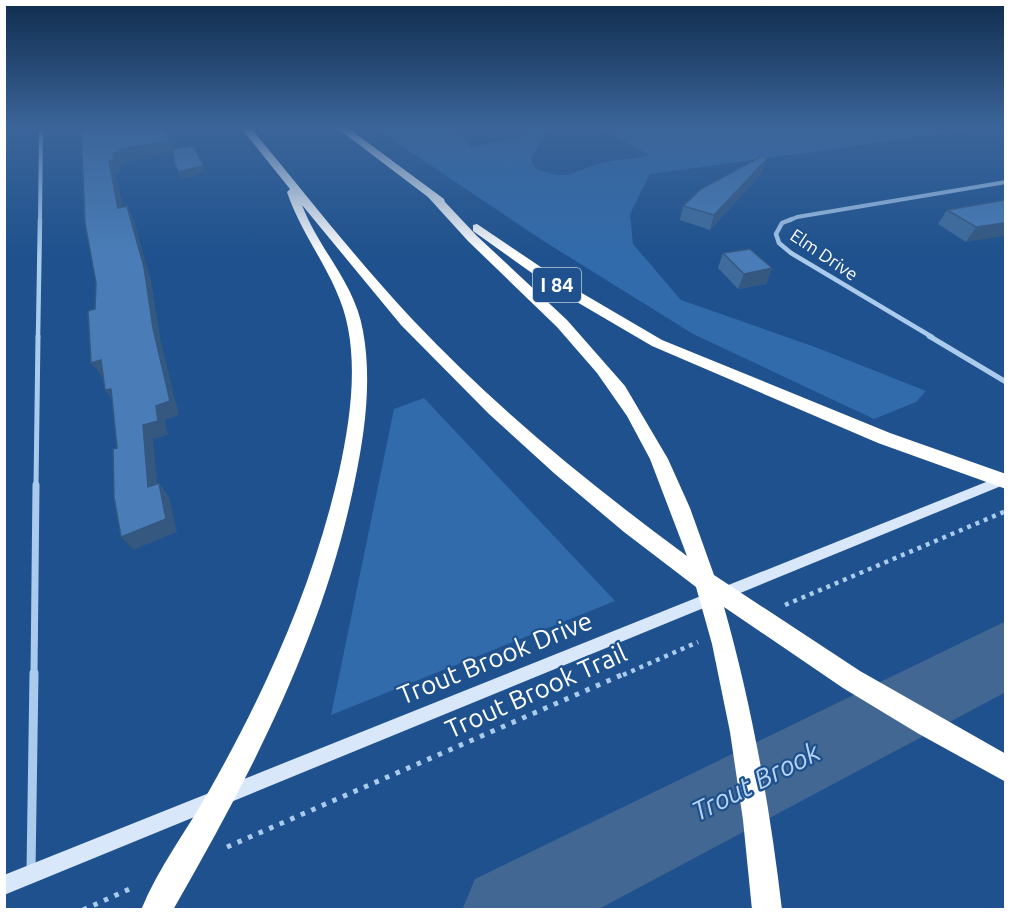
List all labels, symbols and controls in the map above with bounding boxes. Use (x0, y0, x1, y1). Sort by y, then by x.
street label: Elm Drive (787, 224, 862, 284)
road number: I 84 (533, 268, 581, 302)
street label: Trout Brook Drive (393, 605, 596, 710)
street label: Trout Brook Trail (441, 637, 631, 744)
water label: Trout Brook (686, 736, 825, 826)

